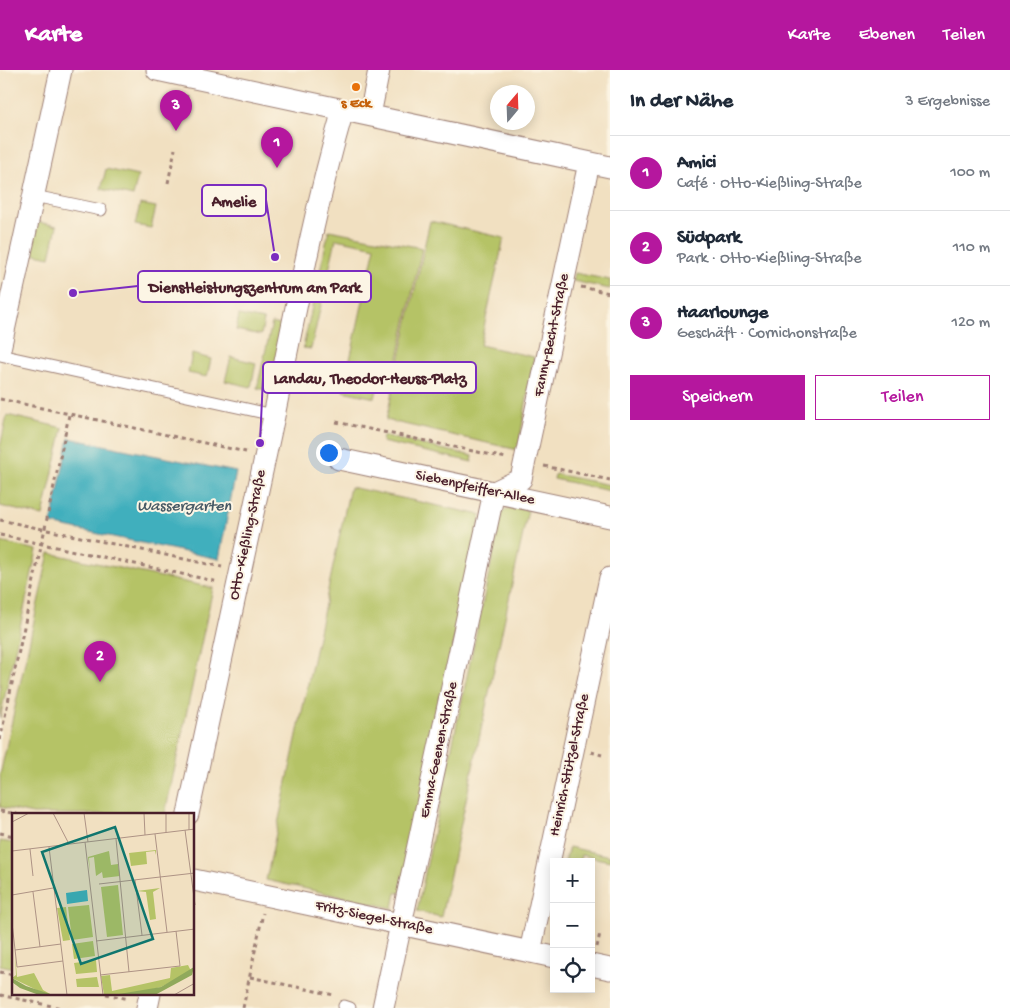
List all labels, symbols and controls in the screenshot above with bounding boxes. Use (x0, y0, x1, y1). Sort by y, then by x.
text: Karte (25, 21, 82, 50)
text: Karte (788, 25, 831, 46)
text: Ebenen (859, 25, 915, 46)
text: Teilen (943, 25, 985, 46)
marker: s Eck (350, 81, 362, 93)
north arrow (490, 85, 535, 130)
pin: 3 (160, 90, 192, 131)
text: In der Nähe (630, 90, 733, 115)
text: 3 Ergebnisse (905, 93, 990, 112)
place label: s Eck (341, 95, 373, 113)
pin: 1 (261, 127, 293, 168)
text: Amici (677, 152, 716, 175)
text: 1 (643, 164, 649, 183)
text: 100 m (950, 164, 990, 183)
text: Café · Otto-Kießling-Straße (677, 175, 862, 194)
callout: Amelie (202, 185, 266, 216)
text: Amelie (211, 194, 257, 213)
text: Südpark (677, 227, 741, 250)
text: 2 (642, 239, 650, 258)
text: 110 m (953, 239, 990, 258)
text: Park · Otto-Kießling-Straße (677, 250, 862, 269)
callout: Dienstleistungszentrum am Park (138, 271, 371, 302)
street label: Fanny-Becht-Straße (530, 272, 574, 399)
text: Dienstleistungszentrum am Park (147, 280, 363, 299)
text: Haarlounge (677, 302, 768, 325)
text: 3 (642, 314, 650, 333)
text: 120 m (951, 314, 990, 333)
text: Geschäft · Cornichonstraße (677, 325, 857, 344)
callout: Landau, Theodor-Heuss-Platz (263, 362, 476, 393)
text: Landau, Theodor-Heuss-Platz (273, 371, 468, 390)
button: Speichern (630, 375, 805, 420)
button: Teilen (815, 375, 990, 420)
your location (316, 440, 342, 466)
street label: Siebenpfeiffer-Allee (414, 467, 537, 509)
street label: Otto-Kießling-Straße (225, 468, 271, 602)
water label: Wassergarten (137, 498, 232, 517)
pin: 2 (84, 641, 116, 682)
street label: Emma-Geenen-Straße (416, 680, 462, 820)
street label: Heinrich-Stützel-Straße (546, 692, 594, 838)
inset map (12, 813, 195, 996)
map controls (550, 858, 595, 993)
button: + (550, 858, 595, 903)
street label: Fritz-Siegel-Straße (313, 897, 435, 939)
button: − (550, 903, 595, 948)
button: locate (550, 948, 595, 993)

